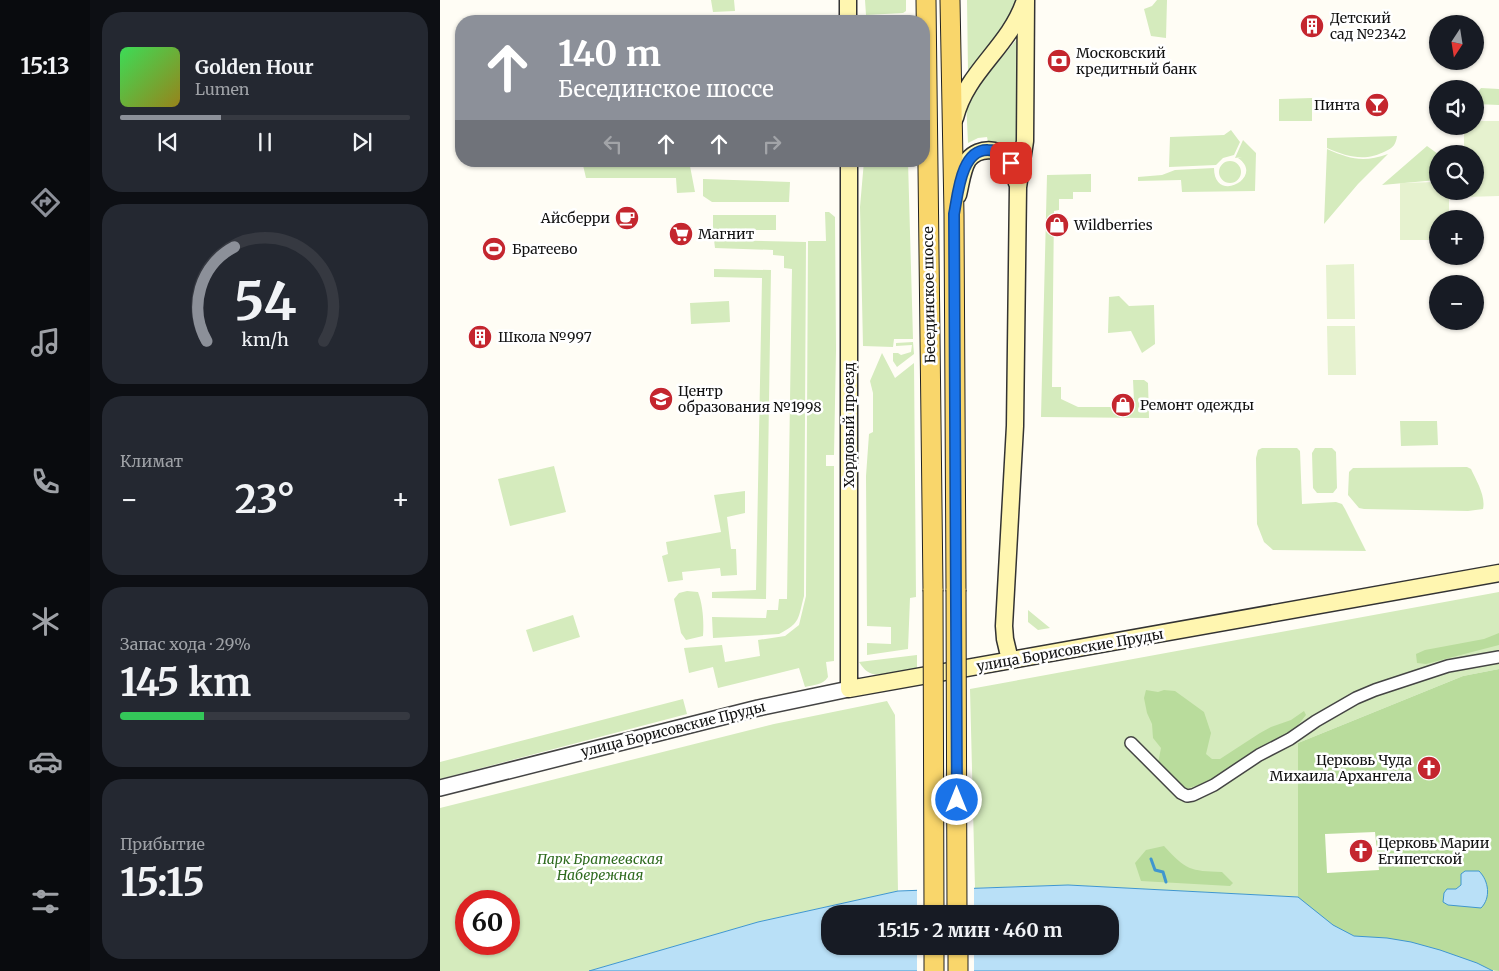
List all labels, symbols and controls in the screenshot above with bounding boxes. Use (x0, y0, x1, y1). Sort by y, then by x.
place label: Детский сад №2342 (1330, 9, 1406, 43)
building icon: Детский сад №2342 (1299, 13, 1325, 39)
north arrow (1429, 15, 1484, 70)
map controls (1429, 15, 1484, 330)
text: 140 m (558, 32, 661, 76)
icon: ahead (475, 35, 540, 100)
place label: Московский кредитный банк (1076, 44, 1197, 78)
bank icon: Московский кредитный банк (1046, 48, 1072, 74)
text: 15:13 (21, 52, 69, 80)
text: Golden Hour (195, 55, 314, 79)
text: Бесединское шоссе (558, 75, 774, 103)
text: Lumen (195, 79, 249, 99)
button: sound (1429, 80, 1484, 135)
bar icon: Пинта (1364, 92, 1390, 118)
place label: Пинта (1314, 96, 1360, 114)
icon: previous (154, 128, 182, 156)
icon: pause (251, 128, 279, 156)
icon: next (348, 128, 376, 156)
icon: left (599, 130, 627, 158)
icon: ahead (652, 130, 680, 158)
icon: ahead (705, 130, 733, 158)
icon: right (758, 130, 786, 158)
pin (990, 142, 1032, 184)
button: search (1429, 145, 1484, 200)
icon: arrive (997, 149, 1025, 177)
icon: directions (28, 185, 63, 220)
cafe icon: Айсберри (614, 205, 640, 231)
place label: Айсберри (540, 209, 610, 227)
button: + (1429, 210, 1484, 265)
shop icon: Wildberries (1044, 212, 1070, 238)
place label: Wildberries (1073, 216, 1153, 234)
supermarket icon: Магнит (668, 221, 694, 247)
place label: Магнит (698, 225, 755, 243)
street label: Бесединское шоссе (919, 226, 939, 364)
sports icon: Братеево (481, 236, 507, 262)
place label: Братеево (512, 240, 577, 258)
text: 54 (234, 269, 296, 334)
button: − (1429, 275, 1484, 330)
building icon: Школа №997 (467, 324, 493, 350)
icon: music (28, 325, 63, 360)
text: km/h (241, 328, 289, 351)
place label: Школа №997 (498, 328, 592, 346)
street label: Хордовый проезд (840, 362, 858, 488)
place label: Центр образования №1998 (678, 382, 822, 416)
school or university icon: Центр образования №1998 (648, 386, 674, 412)
shop icon: Ремонт одежды (1110, 392, 1136, 418)
place label: Ремонт одежды (1140, 396, 1254, 414)
text: Климат (120, 451, 183, 471)
icon: phone (28, 464, 63, 499)
text: 23° (235, 476, 295, 523)
text: − (120, 481, 139, 517)
text: + (391, 481, 410, 517)
icon: climate (28, 604, 63, 639)
street label: улица Борисовские Пруды (975, 625, 1165, 675)
text: Запас хода · 29% (120, 634, 251, 654)
text: 145 km (120, 659, 251, 706)
street label: улица Борисовские Пруды (579, 697, 767, 761)
icon: car (28, 744, 63, 779)
place label: Церковь Чуда Михаила Архангела (1270, 751, 1412, 785)
church icon: Церковь Чуда Михаила Архангела (1416, 755, 1442, 781)
position arrow (930, 773, 982, 825)
text: Прибытие (120, 834, 205, 854)
place label: Церковь Марии Египетской (1378, 834, 1490, 868)
church icon: Церковь Марии Египетской (1348, 838, 1374, 864)
park label: Парк Братеевская Набережная (537, 850, 663, 884)
text: 15:15 (120, 859, 205, 906)
icon: filters (28, 884, 63, 919)
speed limit sign: 60 (455, 890, 520, 955)
text: 15:15 · 2 мин · 460 m (878, 918, 1062, 942)

